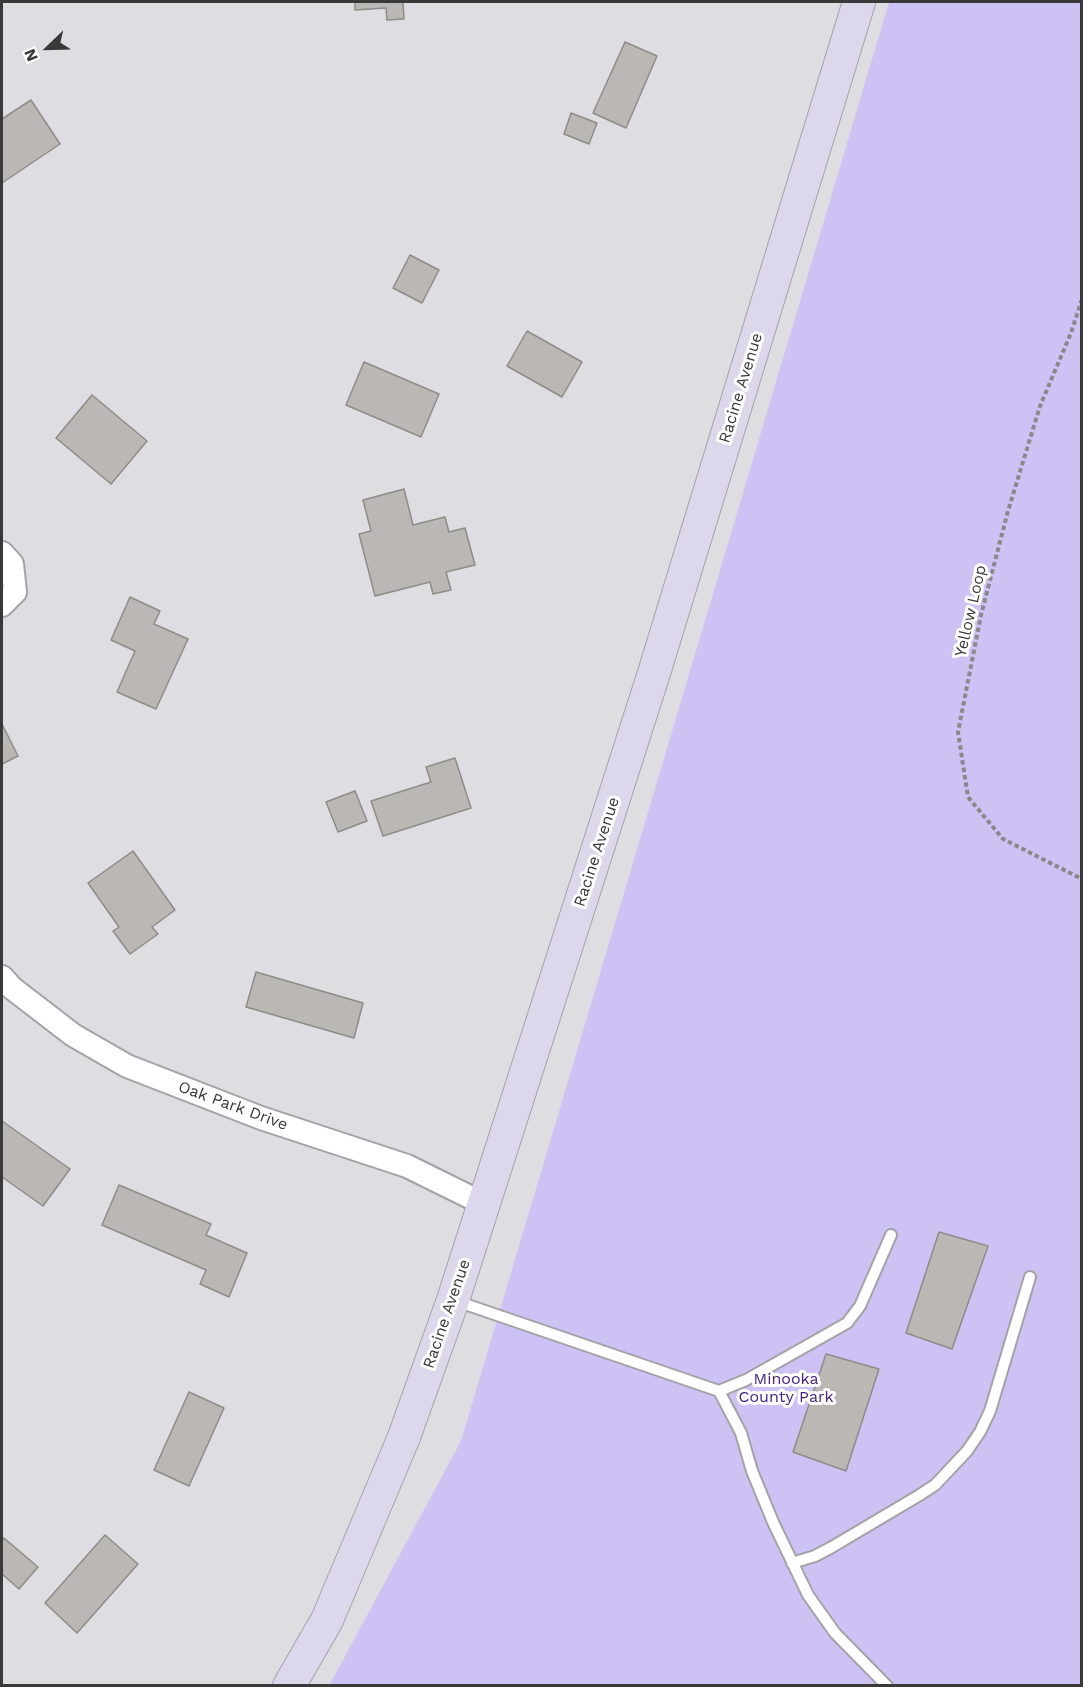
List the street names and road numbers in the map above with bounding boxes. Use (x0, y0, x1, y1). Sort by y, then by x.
street label: Racine Avenue (715, 331, 767, 445)
street label: Yellow Loop (951, 563, 991, 659)
street label: Racine Avenue (570, 795, 624, 909)
street label: Oak Park Drive (176, 1077, 290, 1135)
street label: Racine Avenue (419, 1257, 475, 1371)

